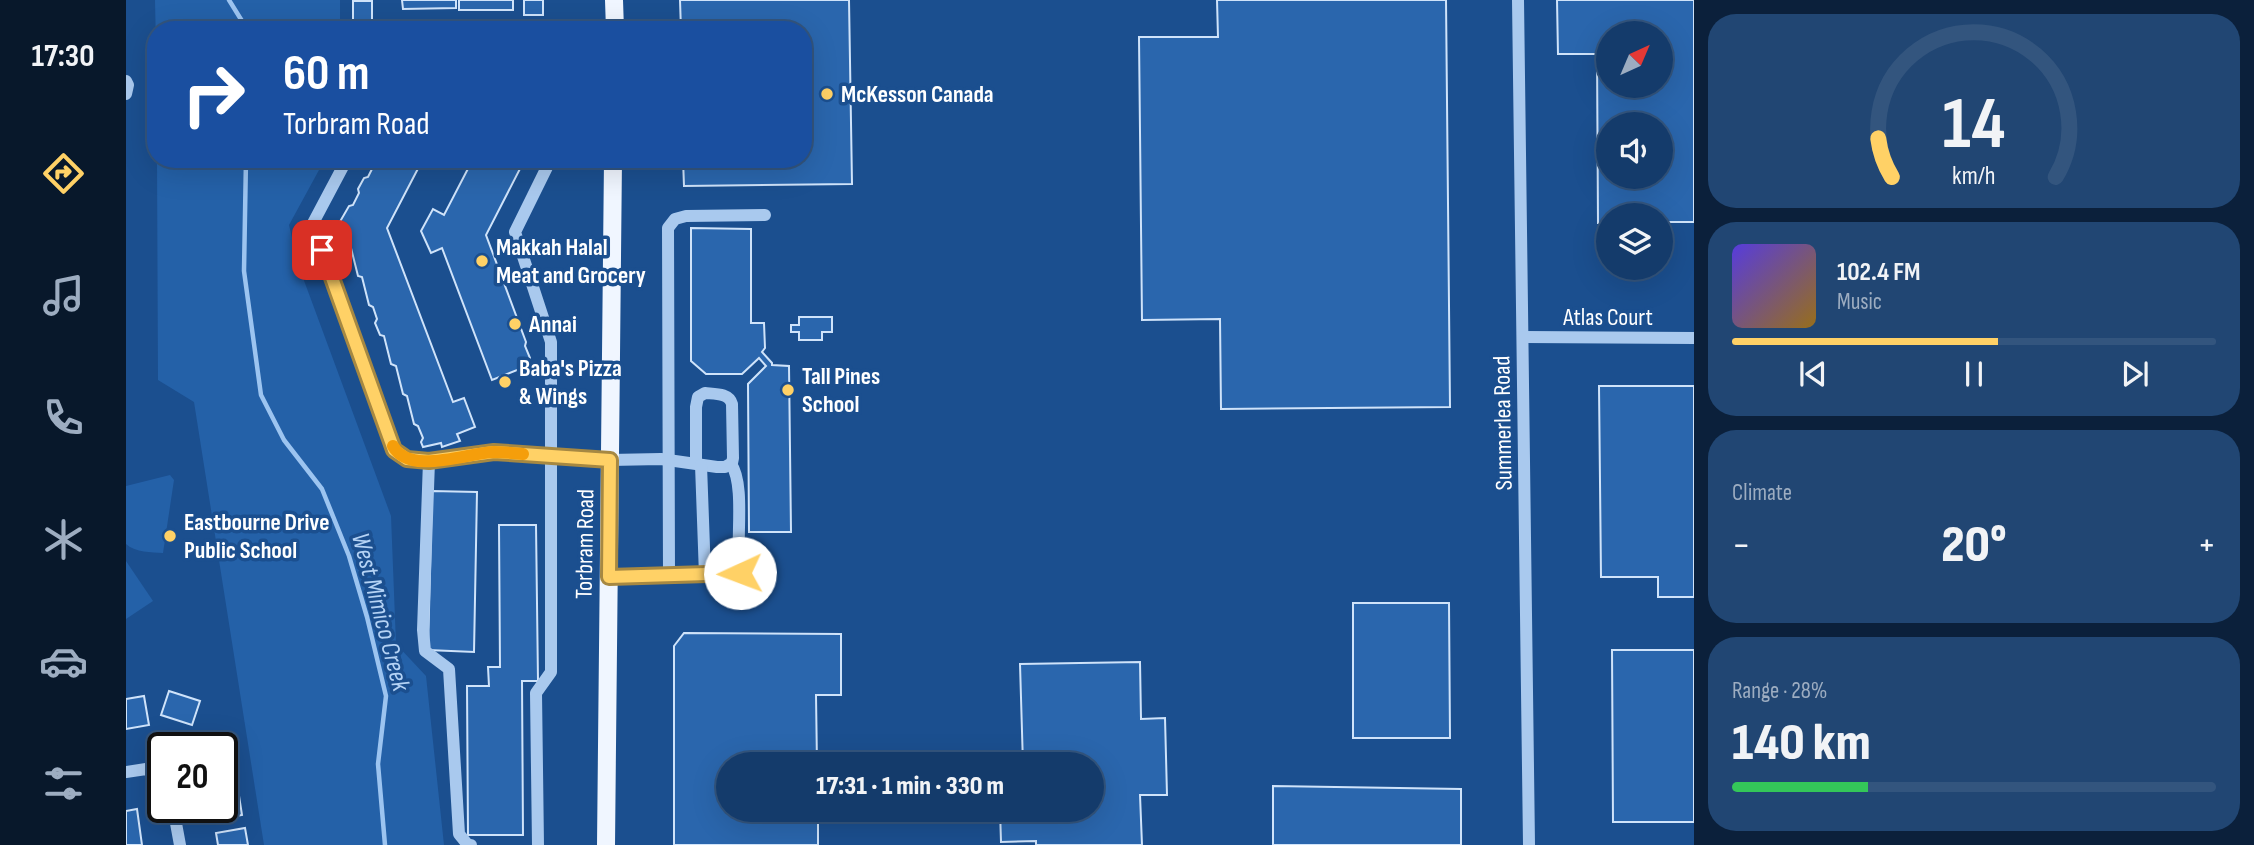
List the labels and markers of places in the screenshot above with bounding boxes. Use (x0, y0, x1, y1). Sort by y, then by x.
place label: McKesson Canada (841, 80, 994, 109)
marker: McKesson Canada (819, 86, 835, 102)
pin (292, 220, 352, 280)
place label: Makkah Halal Meat and Grocery (496, 233, 646, 290)
marker: Makkah Halal Meat and Grocery (474, 253, 490, 269)
place label: Annai (528, 310, 577, 339)
marker: Annai (507, 316, 523, 332)
place label: Baba's Pizza & Wings (519, 354, 622, 411)
place label: Tall Pines School (802, 362, 880, 419)
marker: Baba's Pizza & Wings (497, 374, 513, 390)
marker: Tall Pines School (780, 382, 796, 398)
place label: Eastbourne Drive Public School (184, 508, 329, 565)
marker: Eastbourne Drive Public School (162, 528, 178, 544)

